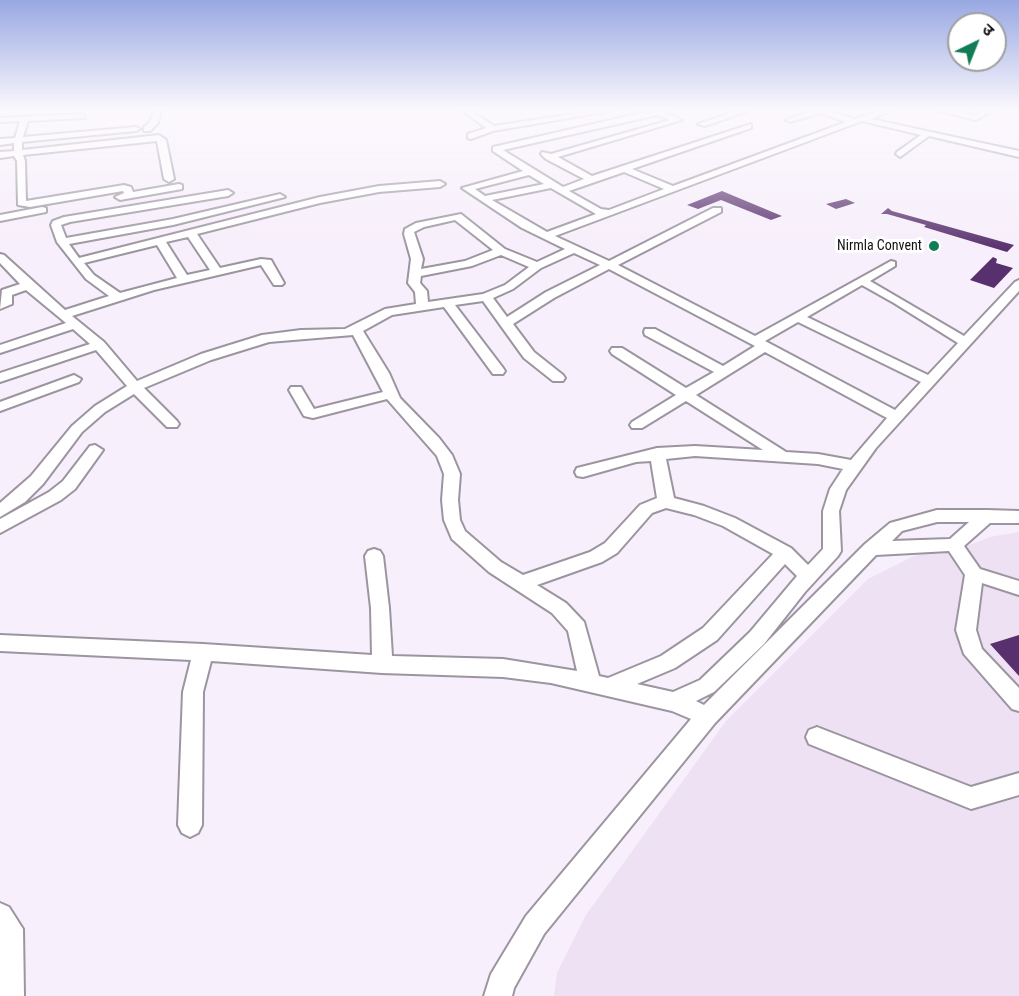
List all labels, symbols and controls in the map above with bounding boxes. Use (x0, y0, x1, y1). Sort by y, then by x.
north arrow (947, 12, 1007, 72)
text: उ (978, 20, 998, 40)
place label: Nirmla Convent (837, 238, 922, 254)
marker: Nirmla Convent (927, 239, 941, 253)

